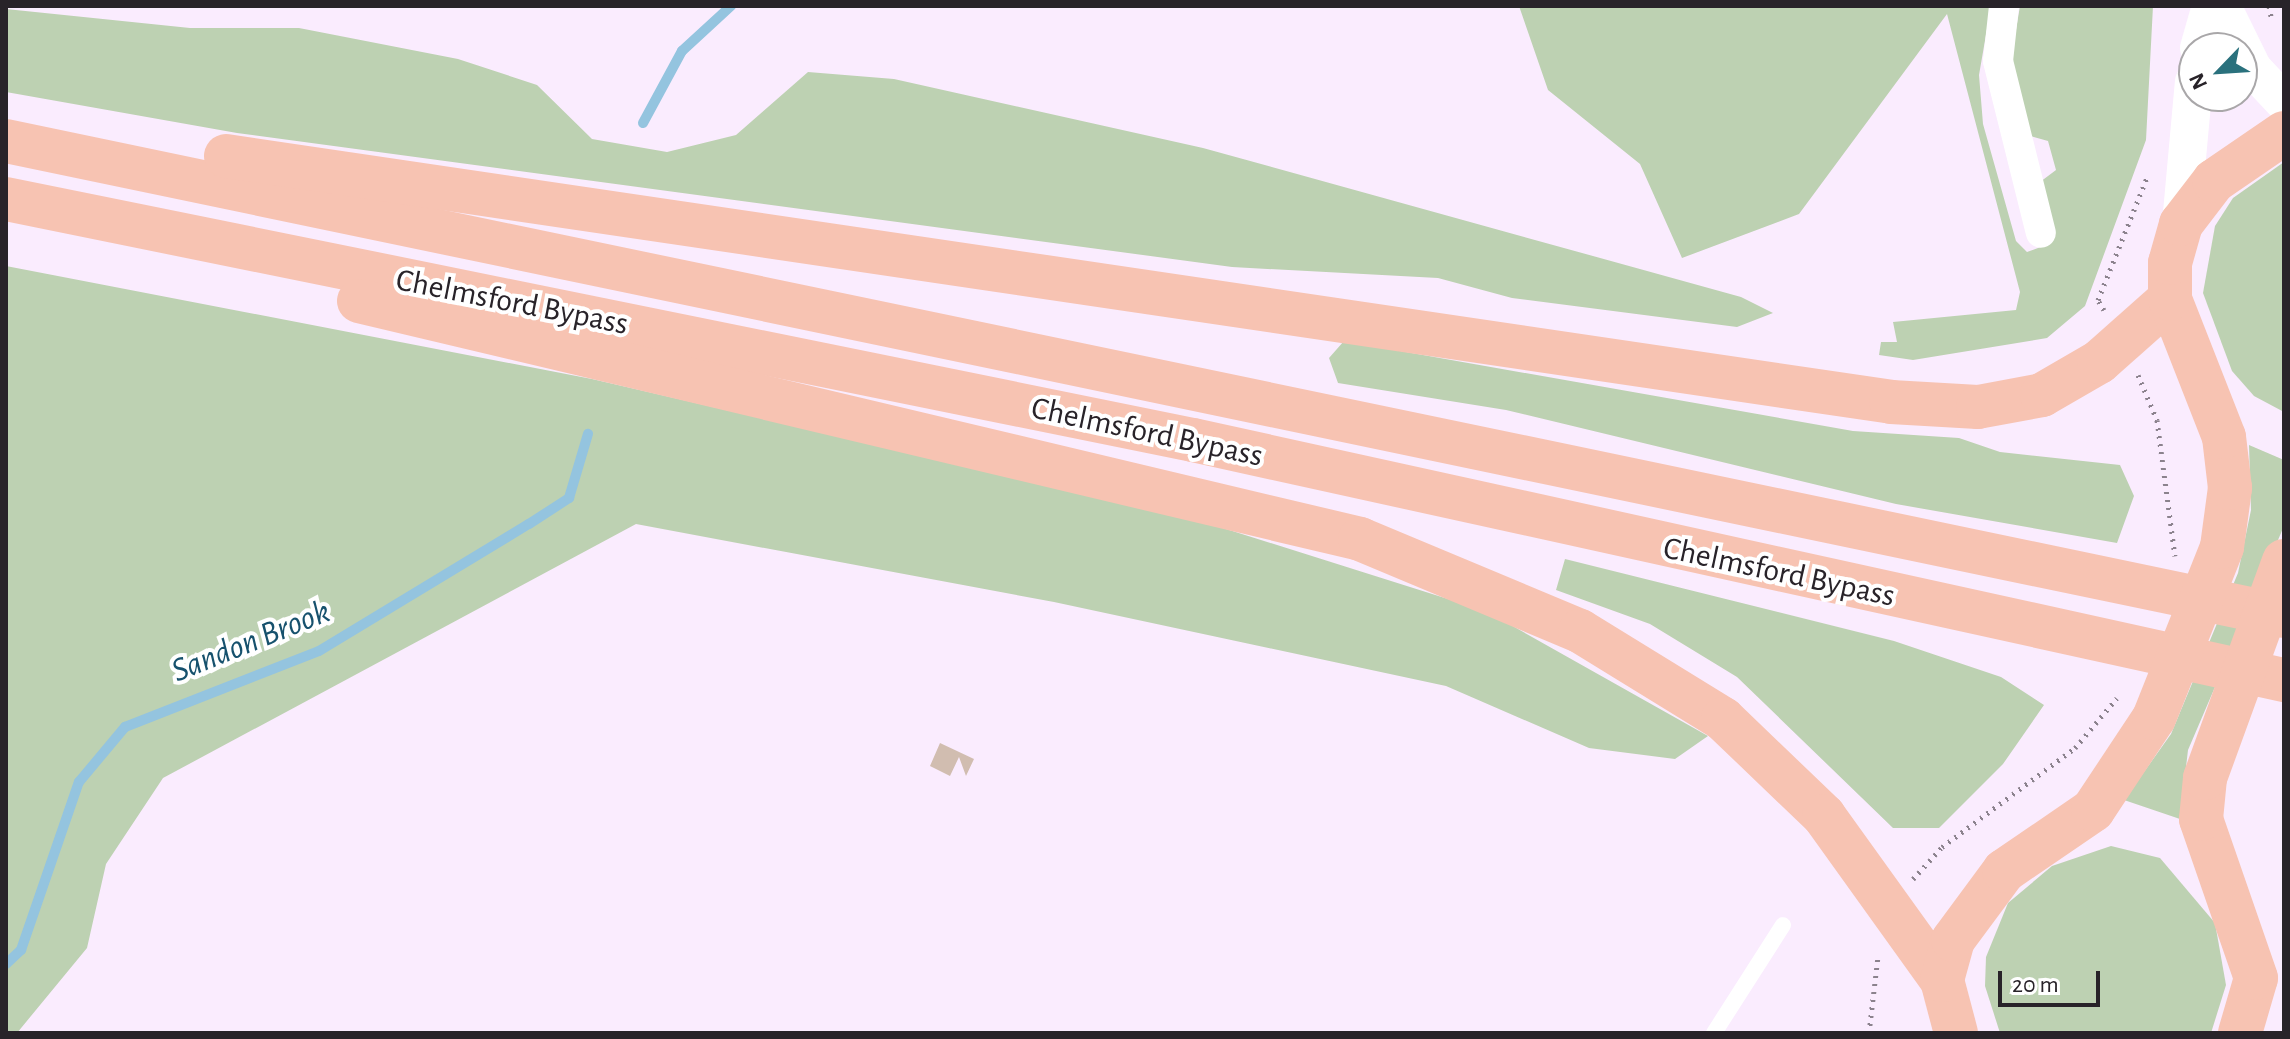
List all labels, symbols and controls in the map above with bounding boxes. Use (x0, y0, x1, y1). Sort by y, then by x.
north arrow (2178, 32, 2258, 112)
text: N (2185, 70, 2211, 93)
street label: Chelmsford Bypass (393, 261, 631, 343)
street label: Chelmsford Bypass (1028, 389, 1266, 475)
street label: Chelmsford Bypass (1660, 529, 1898, 615)
water label: Sandon Brook (166, 592, 336, 692)
scale bar (2002, 955, 2104, 1005)
text: 20 m (2012, 973, 2059, 997)

